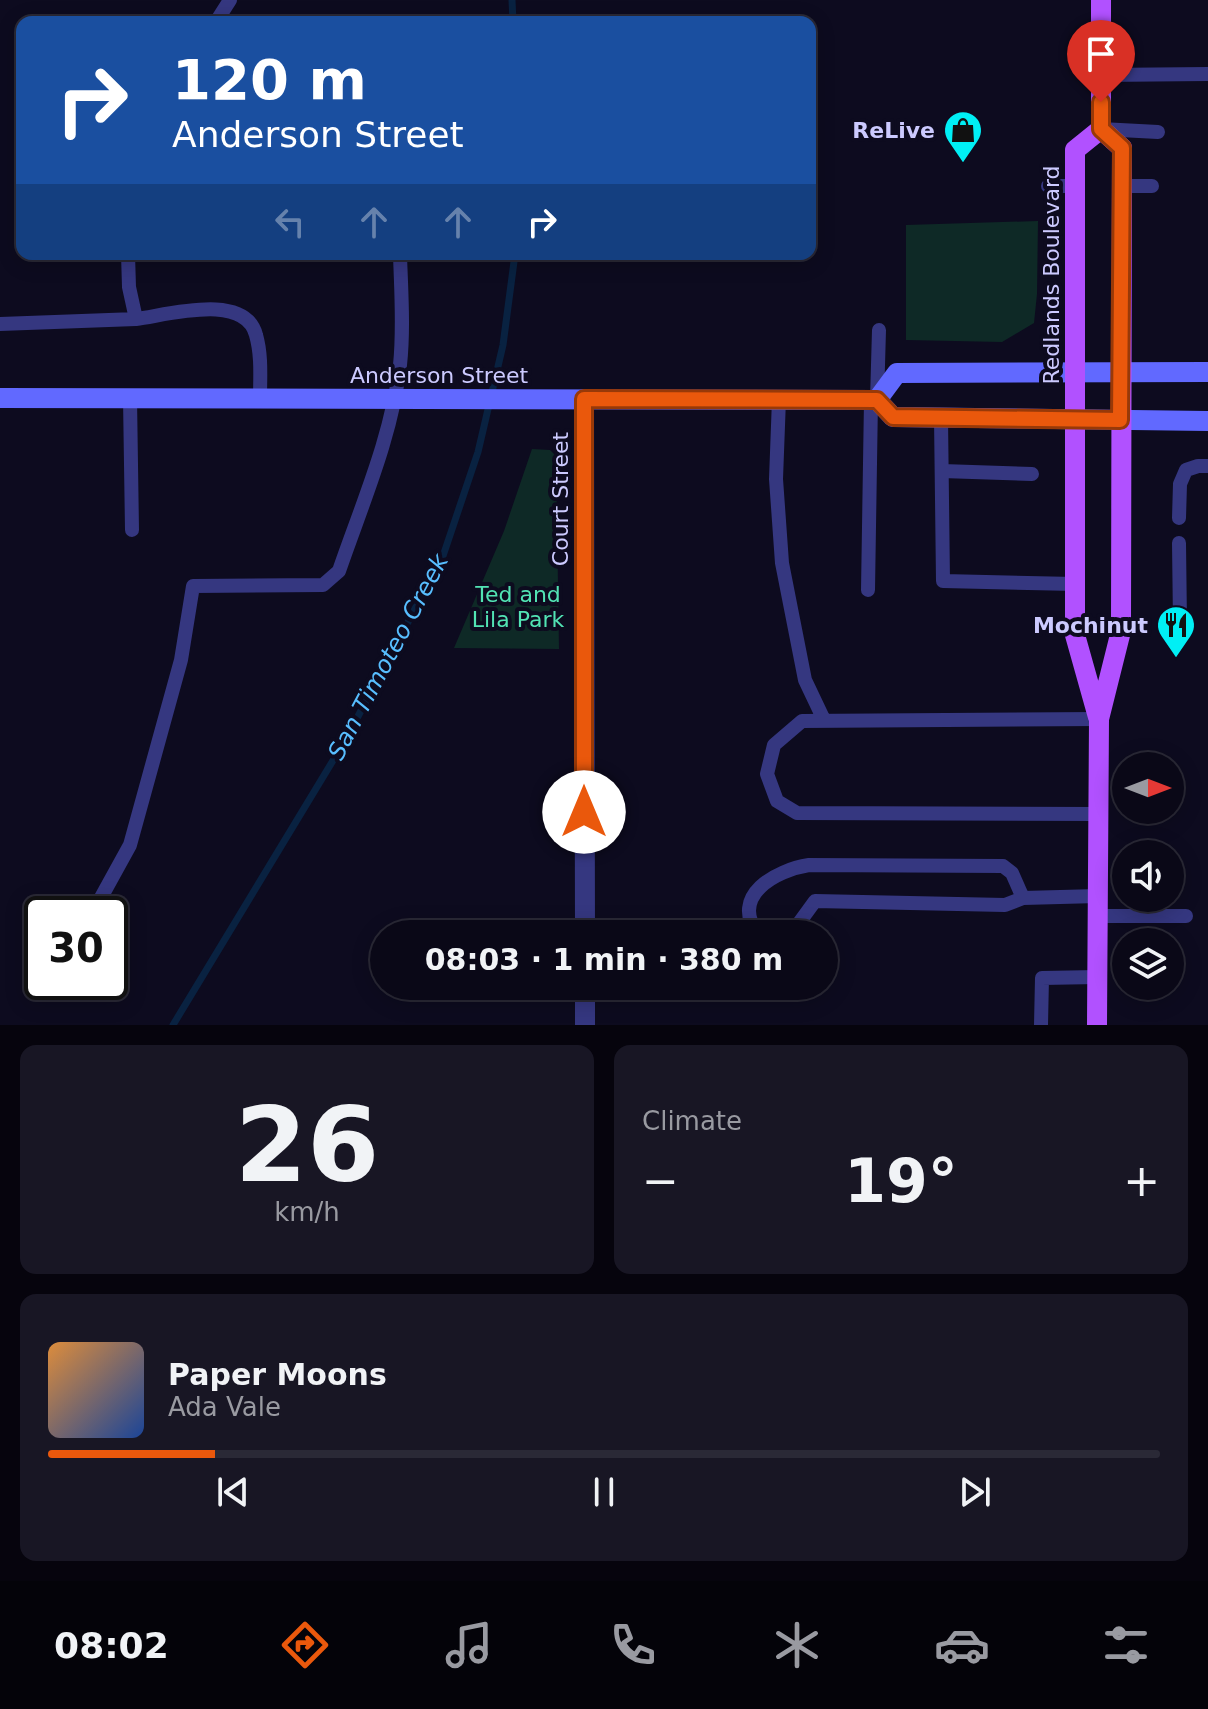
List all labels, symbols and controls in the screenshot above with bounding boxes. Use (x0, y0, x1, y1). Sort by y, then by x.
pin (1067, 20, 1135, 102)
icon: arrive (1079, 32, 1123, 76)
text: 120 m (172, 47, 367, 112)
icon: right (40, 48, 144, 152)
shop icon: ReLive (942, 109, 984, 164)
text: Anderson Street (172, 114, 464, 155)
place label: ReLive (852, 118, 935, 143)
street label: Redlands Boulevard (1039, 165, 1064, 385)
icon: left (268, 200, 312, 244)
icon: ahead (352, 200, 396, 244)
icon: ahead (436, 200, 480, 244)
icon: right (520, 200, 564, 244)
street label: Anderson Street (350, 363, 528, 388)
street label: Court Street (548, 431, 573, 566)
water label: San Timoteo Creek (322, 548, 455, 765)
park label: Ted and Lila Park (472, 582, 565, 632)
restaurant icon: Mochinut (1155, 604, 1197, 659)
place label: Mochinut (1033, 613, 1148, 638)
north arrow (1112, 752, 1184, 824)
map controls (1112, 752, 1184, 1000)
position arrow (542, 770, 626, 854)
button: sound (1112, 840, 1184, 912)
speed limit sign: 30 (24, 896, 128, 1000)
button: layers (1112, 928, 1184, 1000)
text: 08:03 · 1 min · 380 m (425, 942, 783, 977)
text: 26 (235, 1084, 379, 1206)
text: Climate (642, 1106, 742, 1136)
text: 19° (844, 1146, 958, 1216)
text: − (642, 1155, 679, 1206)
text: + (1123, 1155, 1160, 1206)
text: km/h (274, 1197, 340, 1227)
text: Paper Moons (168, 1357, 387, 1392)
text: Ada Vale (168, 1392, 281, 1422)
icon: previous (211, 1470, 255, 1514)
icon: pause (582, 1470, 626, 1514)
icon: next (953, 1470, 997, 1514)
icon: directions (277, 1617, 333, 1673)
icon: music (441, 1617, 497, 1673)
icon: phone (605, 1617, 661, 1673)
icon: climate (769, 1617, 825, 1673)
icon: car (934, 1617, 990, 1673)
icon: filters (1098, 1617, 1154, 1673)
text: 08:02 (54, 1625, 169, 1666)

